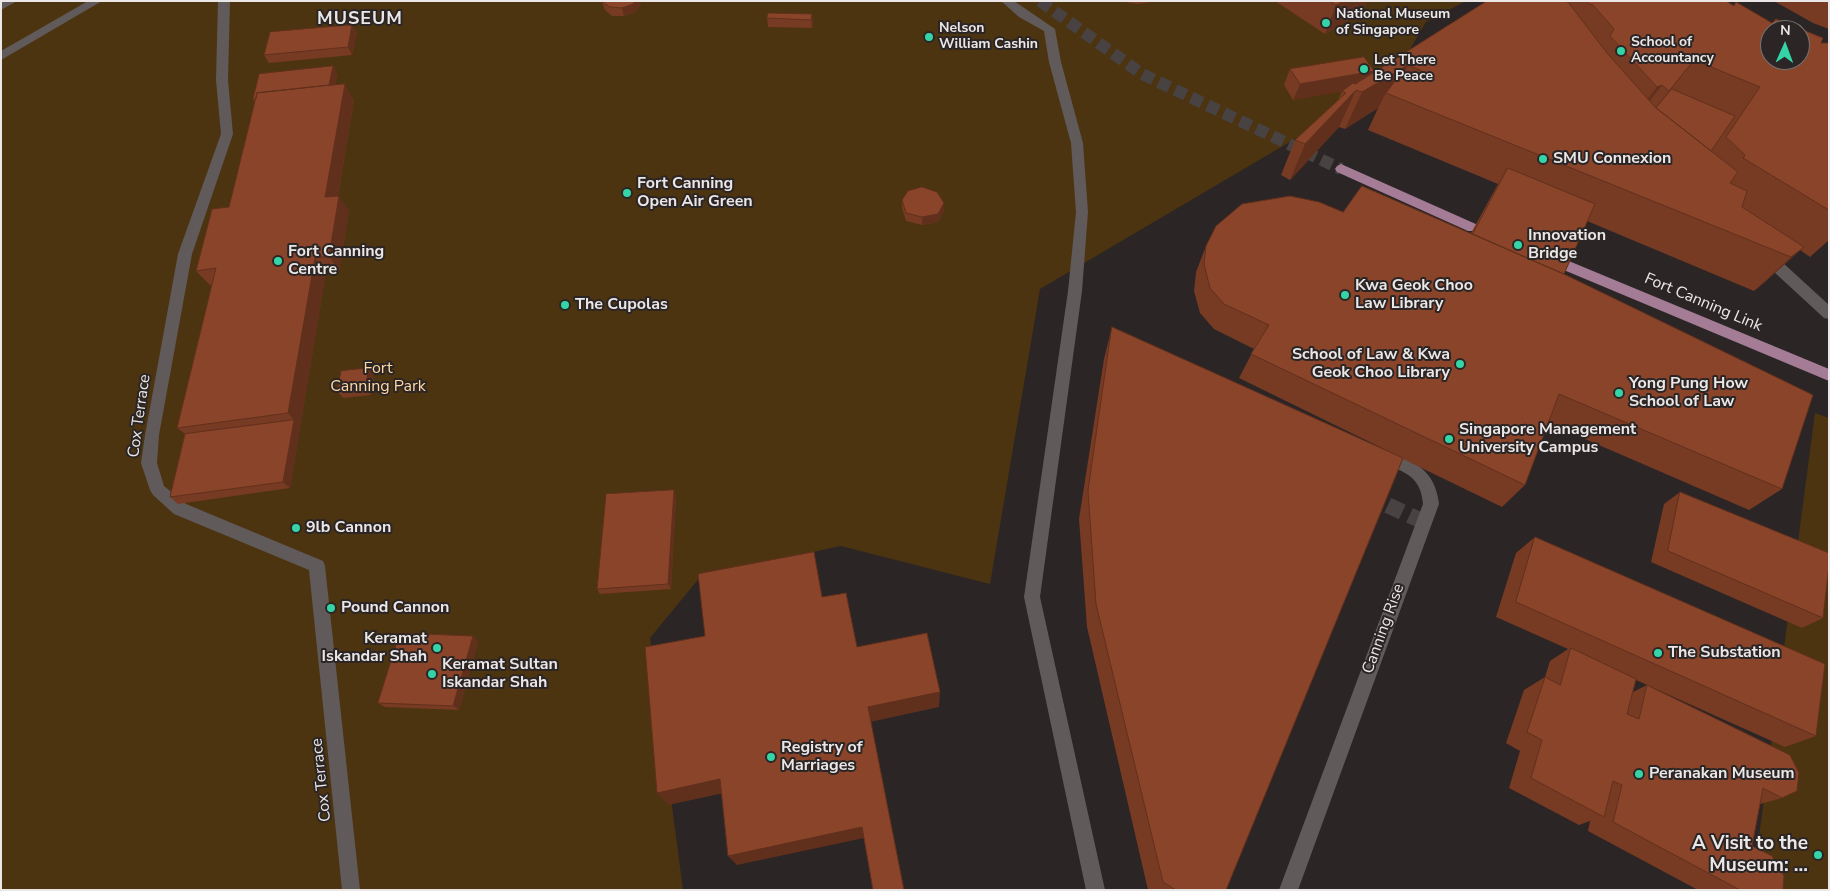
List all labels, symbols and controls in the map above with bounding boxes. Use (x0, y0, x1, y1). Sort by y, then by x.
place label: National Museum of Singapore (1336, 7, 1450, 40)
district label: MUSEUM (316, 9, 404, 31)
marker: National Museum of Singapore (1320, 17, 1332, 29)
north arrow (1760, 20, 1810, 70)
place label: Nelson William Cashin (939, 21, 1038, 54)
text: N (1780, 21, 1791, 40)
marker: Nelson William Cashin (923, 31, 935, 43)
place label: School of Accountancy (1631, 35, 1714, 68)
marker: School of Accountancy (1615, 45, 1627, 57)
place label: Let There Be Peace (1374, 53, 1436, 85)
marker: Let There Be Peace (1358, 63, 1370, 75)
place label: SMU Connexion (1553, 149, 1671, 169)
marker: SMU Connexion (1537, 153, 1549, 165)
place label: Fort Canning Open Air Green (637, 174, 753, 212)
marker: Fort Canning Open Air Green (621, 187, 633, 199)
place label: Innovation Bridge (1528, 226, 1606, 264)
marker: Innovation Bridge (1512, 239, 1524, 251)
place label: Fort Canning Centre (288, 242, 384, 280)
marker: Fort Canning Centre (272, 255, 284, 267)
street label: Fort Canning Link (1641, 270, 1765, 336)
place label: Kwa Geok Choo Law Library (1355, 276, 1473, 314)
marker: Kwa Geok Choo Law Library (1339, 289, 1351, 301)
place label: The Cupolas (575, 295, 668, 315)
marker: The Cupolas (559, 299, 571, 311)
place label: School of Law & Kwa Geok Choo Library (1292, 345, 1450, 383)
marker: School of Law & Kwa Geok Choo Library (1454, 358, 1466, 370)
park label: Fort Canning Park (330, 359, 426, 397)
street label: Cox Terrace (125, 373, 155, 459)
place label: Yong Pung How School of Law (1629, 374, 1748, 412)
marker: Yong Pung How School of Law (1613, 387, 1625, 399)
place label: Singapore Management University Campus (1459, 420, 1636, 458)
marker: Singapore Management University Campus (1443, 433, 1455, 445)
place label: 9lb Cannon (306, 518, 391, 538)
marker: 9lb Cannon (290, 522, 302, 534)
street label: Canning Rise (1359, 582, 1409, 676)
place label: Pound Cannon (341, 598, 449, 618)
marker: Pound Cannon (325, 602, 337, 614)
place label: Keramat Iskandar Shah (322, 629, 427, 667)
marker: Keramat Iskandar Shah (431, 642, 443, 654)
place label: The Substation (1668, 643, 1781, 663)
marker: The Substation (1652, 647, 1664, 659)
place label: Keramat Sultan Iskandar Shah (442, 655, 558, 693)
marker: Keramat Sultan Iskandar Shah (426, 668, 438, 680)
street label: Cox Terrace (308, 737, 336, 823)
place label: Registry of Marriages (781, 738, 863, 776)
marker: Registry of Marriages (765, 751, 777, 763)
place label: Peranakan Museum (1649, 764, 1795, 784)
marker: Peranakan Museum (1633, 768, 1645, 780)
place label: A Visit to the Museum: ... (1692, 833, 1808, 877)
marker: A Visit to the Museum: ... (1812, 849, 1824, 861)

